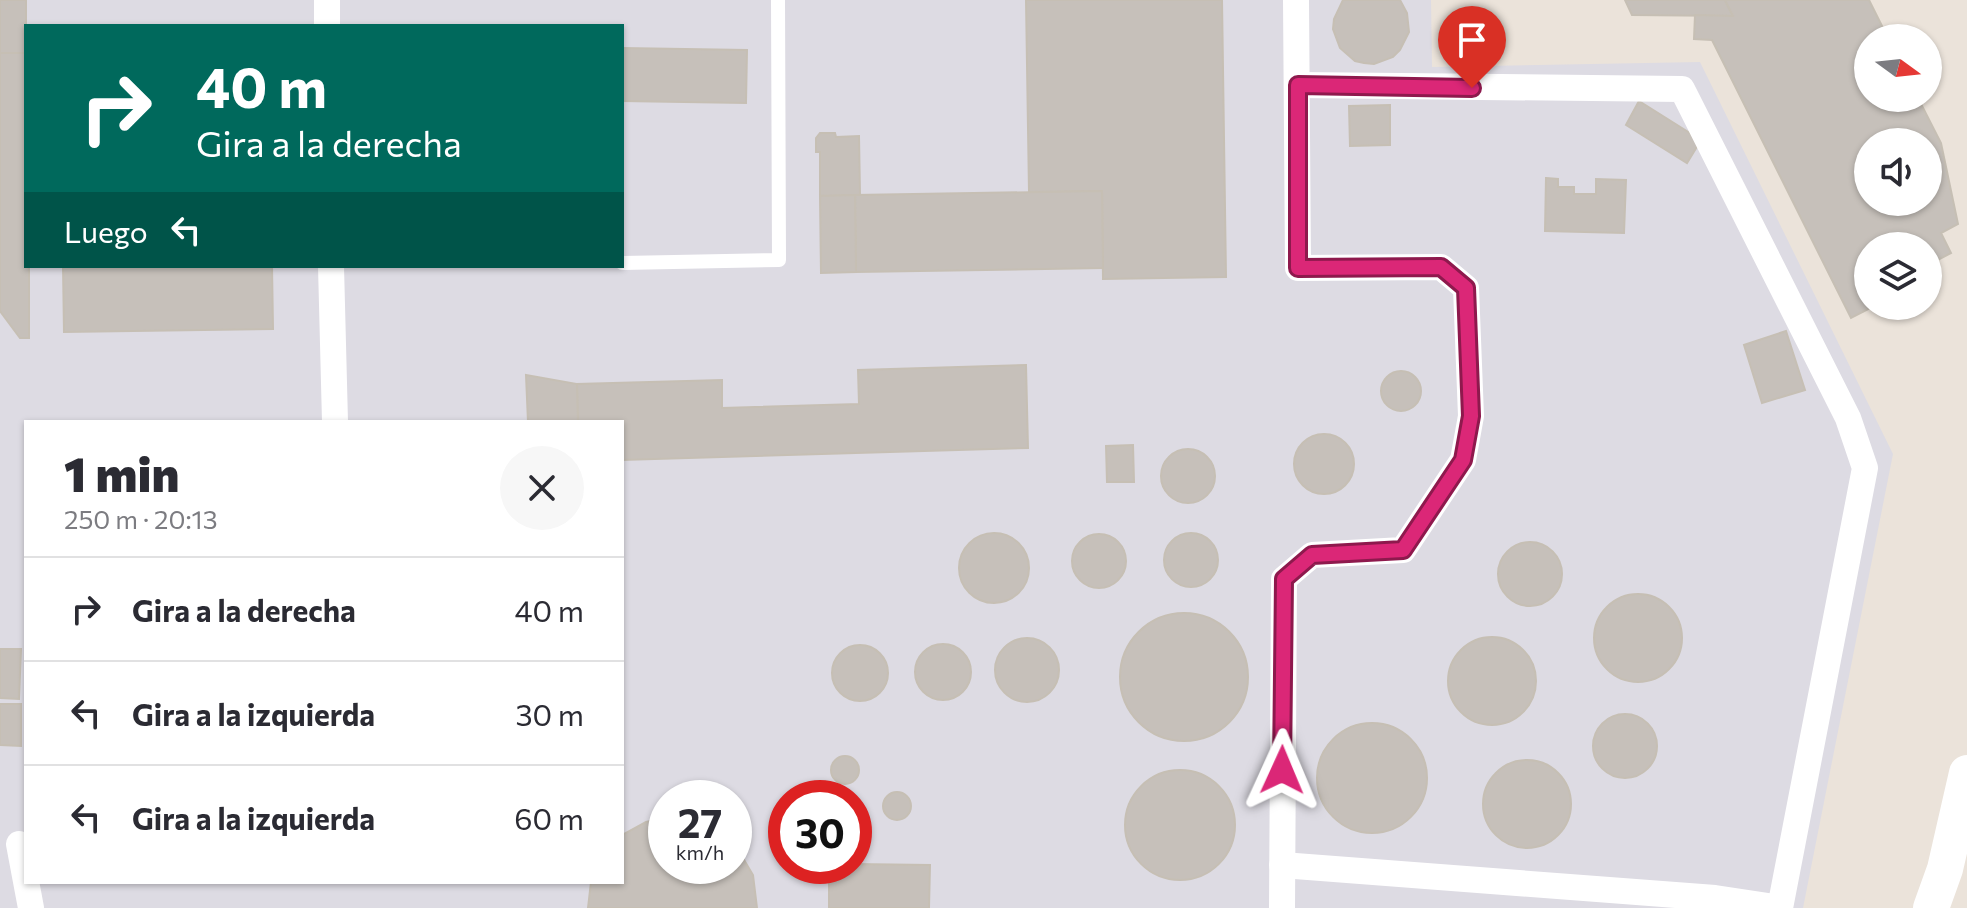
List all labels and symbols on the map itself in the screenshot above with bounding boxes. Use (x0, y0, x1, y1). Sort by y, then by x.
pin (1438, 6, 1506, 88)
north arrow (1854, 24, 1942, 112)
position arrow (1240, 728, 1324, 812)
speed limit sign: 30 (768, 780, 872, 884)

